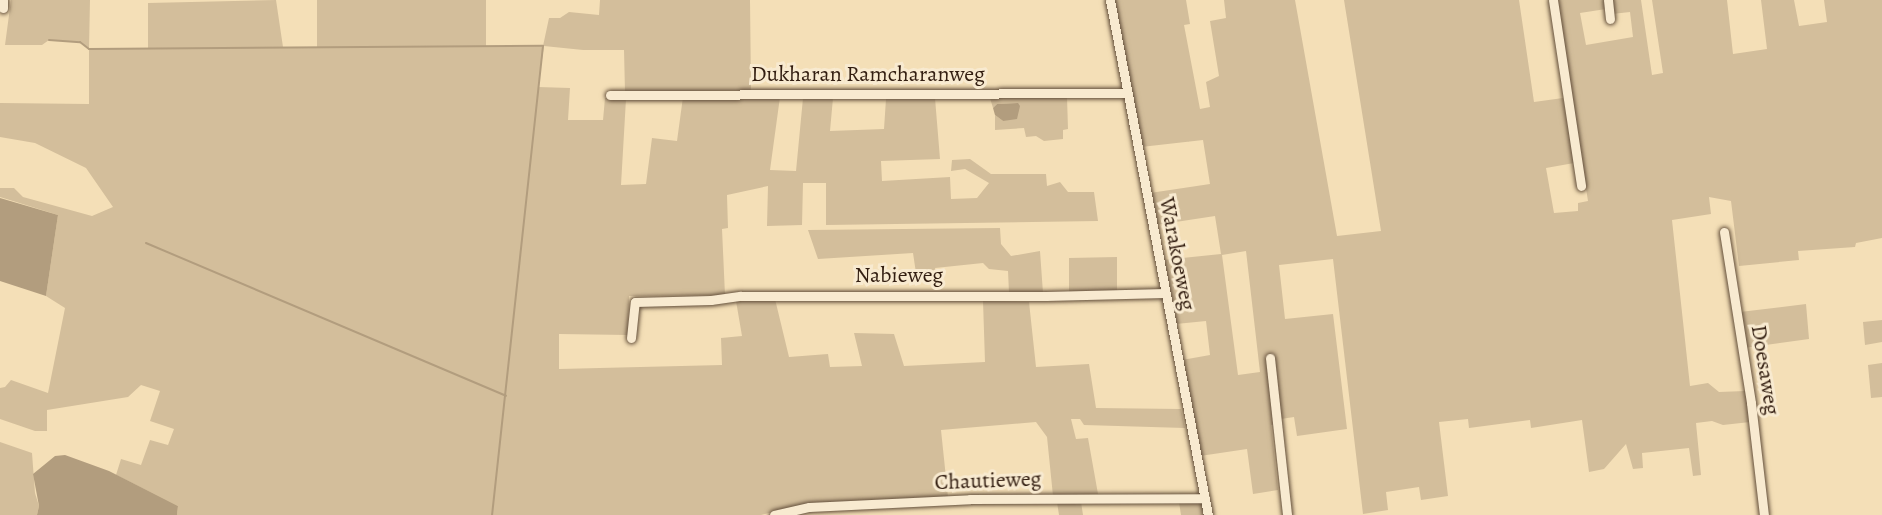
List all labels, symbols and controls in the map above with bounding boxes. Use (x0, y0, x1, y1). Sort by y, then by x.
street label: Dukharan Ramcharanweg (751, 62, 985, 88)
street label: Warakoeweg (1153, 195, 1201, 313)
street label: Nabieweg (855, 263, 943, 289)
street label: Doesaweg (1745, 323, 1785, 417)
street label: Chautieweg (934, 466, 1042, 496)

